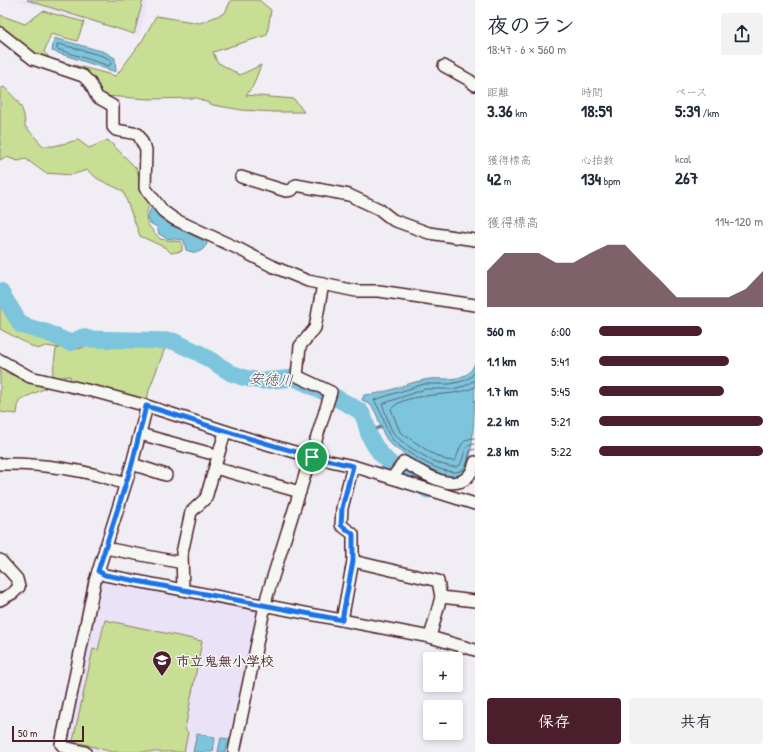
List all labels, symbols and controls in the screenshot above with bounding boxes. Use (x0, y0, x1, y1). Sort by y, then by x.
text: 夜のラン (487, 10, 575, 40)
button: share (721, 13, 763, 55)
text: 18:47 · 6 × 560 m (487, 40, 566, 58)
text: 距離 (487, 85, 509, 99)
text: 時間 (581, 85, 603, 99)
text: ペース (675, 85, 707, 99)
text: 3.36 (487, 99, 513, 122)
text: 18:59 (581, 99, 612, 122)
text: 5:39 (675, 99, 700, 122)
text: km (513, 106, 527, 120)
text: /km (700, 106, 719, 120)
text: kcal (675, 152, 691, 166)
text: 獲得標高 (487, 153, 531, 167)
text: 心拍数 (581, 153, 614, 167)
text: 267 (675, 166, 698, 189)
text: 42 (487, 167, 501, 190)
text: 134 (581, 167, 601, 190)
text: m (501, 174, 511, 188)
text: bpm (601, 174, 620, 188)
text: 114–120 m (715, 212, 763, 230)
text: 獲得標高 (487, 213, 539, 231)
text: 560 m (487, 322, 515, 340)
text: 6:00 (551, 322, 571, 340)
text: 1.1 km (487, 352, 516, 370)
text: 5:41 (551, 352, 569, 370)
water label: 安徳川 (248, 367, 294, 391)
text: 1.7 km (487, 382, 518, 400)
text: 5:45 (551, 382, 570, 400)
text: 2.2 km (487, 412, 519, 430)
text: 5:21 (551, 412, 570, 430)
pin (295, 440, 329, 474)
text: 2.8 km (487, 442, 519, 460)
text: 5:22 (551, 442, 572, 460)
icon: arrive (301, 446, 323, 468)
school or university icon: 市立鬼無小学校 (151, 649, 173, 677)
place label: 市立鬼無小学校 (176, 651, 274, 670)
map controls (423, 652, 463, 740)
button: + (423, 652, 463, 692)
button: 保存 (487, 698, 621, 744)
button: 共有 (629, 698, 763, 744)
button: − (423, 700, 463, 740)
scale bar (12, 724, 84, 743)
text: 50 m (18, 726, 38, 740)

